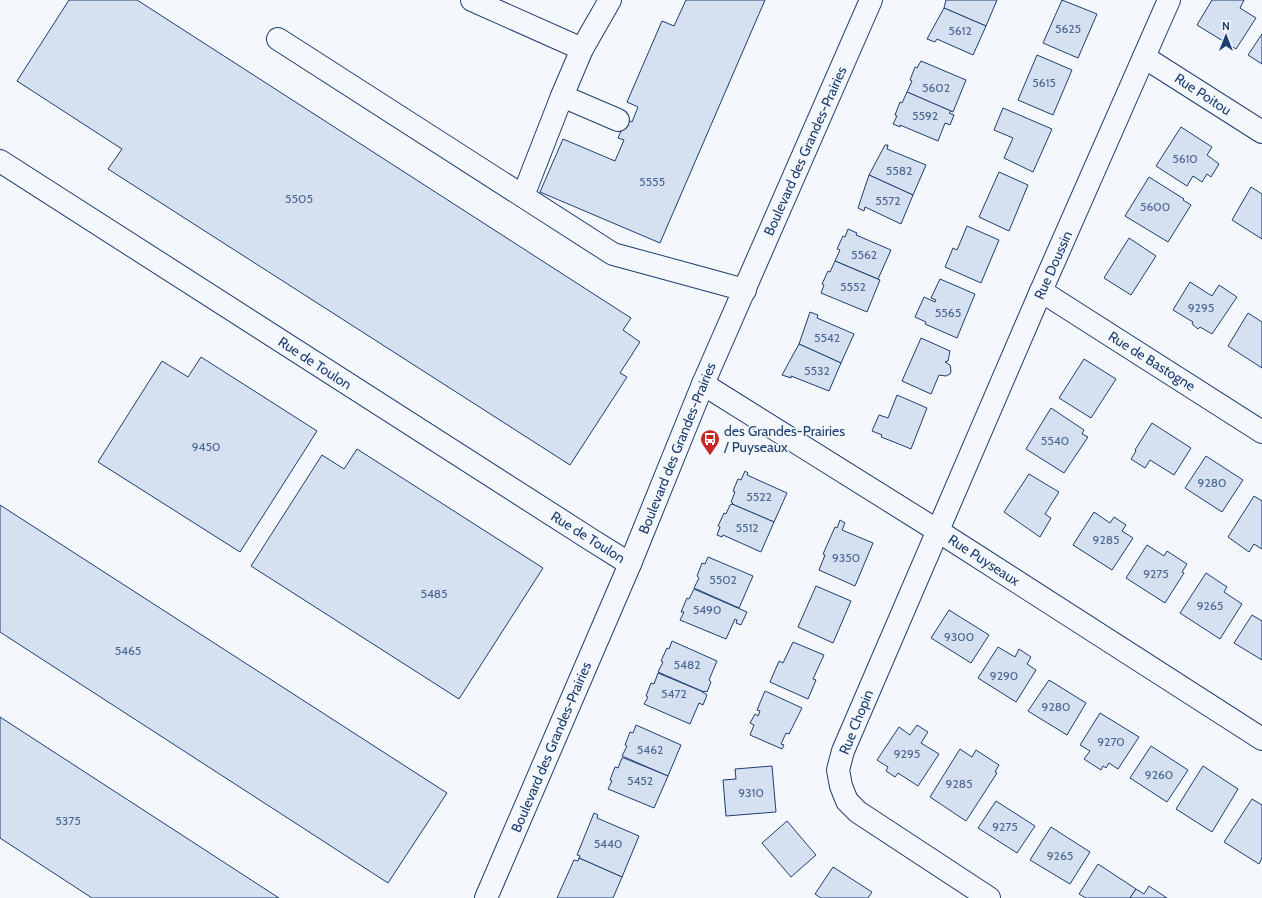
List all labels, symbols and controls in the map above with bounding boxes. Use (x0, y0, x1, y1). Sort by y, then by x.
north arrow (1206, 16, 1246, 56)
text: N (1222, 19, 1230, 33)
house number: 5625 (1055, 21, 1081, 36)
house number: 5612 (948, 23, 972, 38)
street label: Boulevard des Grandes-Prairies (759, 63, 851, 238)
street label: Rue Poitou (1171, 69, 1235, 119)
house number: 5615 (1032, 75, 1056, 90)
house number: 5602 (922, 80, 950, 95)
house number: 5592 (912, 108, 938, 123)
house number: 5610 (1172, 151, 1198, 166)
house number: 5582 (886, 163, 912, 178)
house number: 5555 (639, 174, 665, 189)
house number: 5505 (285, 191, 313, 206)
house number: 5572 (875, 193, 901, 208)
house number: 5600 (1140, 199, 1170, 214)
street label: Rue Doussin (1030, 228, 1076, 302)
house number: 5562 (851, 247, 877, 262)
house number: 5552 (840, 279, 866, 294)
house number: 9295 (1188, 300, 1214, 315)
house number: 5565 (935, 305, 961, 320)
street label: Rue de Bastogne (1105, 327, 1199, 395)
house number: 5542 (814, 330, 840, 345)
street label: Rue de Toulon (275, 333, 355, 394)
street label: Boulevard des Grandes-Prairies (634, 359, 720, 536)
house number: 5532 (804, 363, 830, 378)
place label: des Grandes-Prairies / Puyseaux (723, 422, 845, 456)
bus stop icon: des Grandes-Prairies / Puyseaux (699, 428, 721, 456)
house number: 5540 (1041, 433, 1069, 448)
house number: 9450 (192, 439, 220, 454)
house number: 9280 (1198, 475, 1226, 490)
house number: 5522 (746, 489, 772, 504)
street label: Rue de Toulon (548, 507, 629, 567)
house number: 5512 (735, 520, 759, 535)
street label: Rue Puyseaux (945, 530, 1024, 590)
house number: 9285 (1093, 532, 1119, 547)
house number: 9350 (832, 550, 860, 565)
house number: 9275 (1143, 566, 1169, 581)
house number: 5502 (709, 572, 737, 587)
house number: 5485 (420, 586, 448, 601)
house number: 9265 (1197, 598, 1223, 613)
house number: 5490 (693, 602, 721, 617)
house number: 9300 (944, 629, 974, 644)
house number: 5465 (115, 643, 141, 658)
house number: 5482 (674, 657, 701, 672)
street label: Boulevard des Grandes-Prairies (507, 659, 595, 835)
house number: 9290 (990, 668, 1018, 683)
house number: 5472 (661, 686, 687, 701)
street label: Rue Chopin (835, 687, 877, 757)
house number: 9280 (1042, 699, 1070, 714)
house number: 9270 (1097, 734, 1125, 749)
house number: 5462 (637, 742, 663, 757)
house number: 9295 (894, 746, 920, 761)
house number: 9260 (1145, 767, 1173, 782)
house number: 5452 (627, 773, 653, 788)
house number: 9285 (946, 776, 972, 791)
house number: 9310 (738, 785, 764, 800)
house number: 5375 (55, 813, 81, 828)
house number: 9275 (992, 819, 1018, 834)
house number: 5440 (594, 836, 622, 851)
house number: 9265 (1047, 848, 1073, 863)

